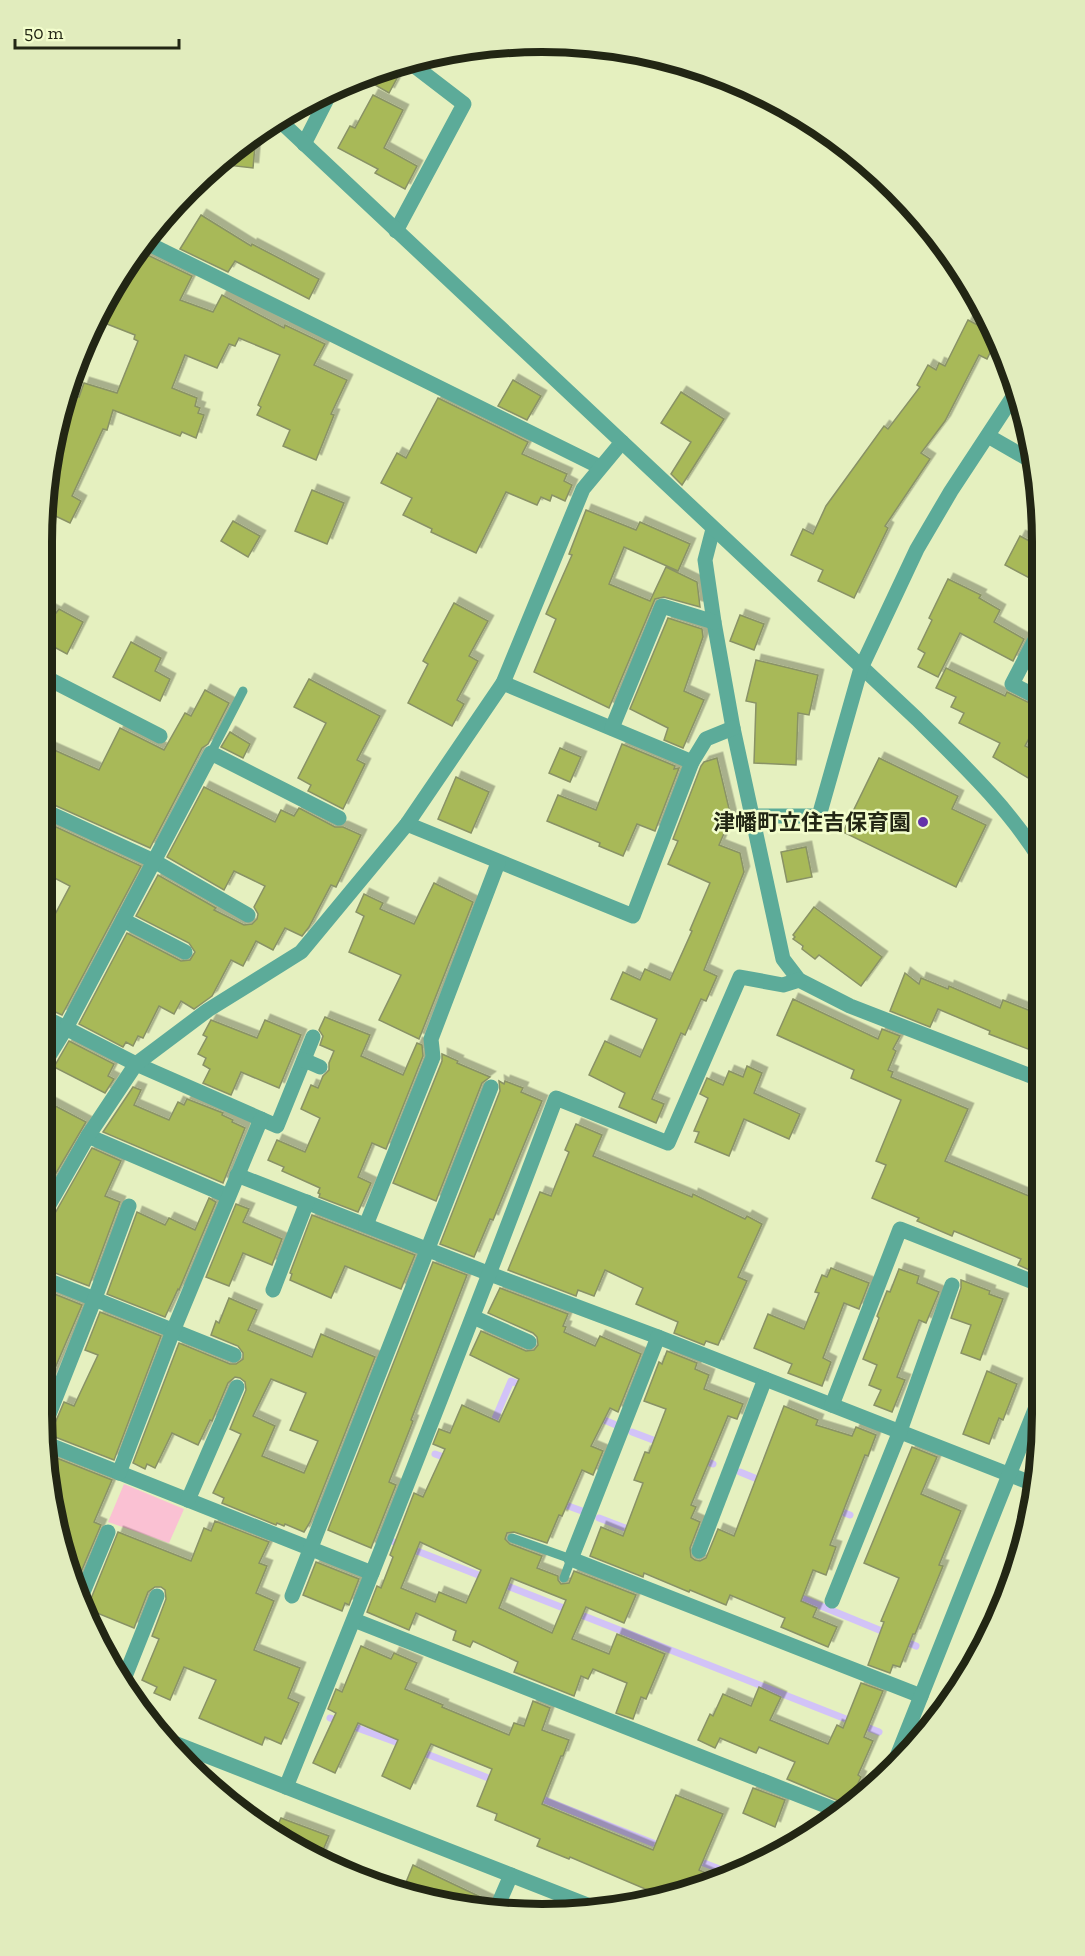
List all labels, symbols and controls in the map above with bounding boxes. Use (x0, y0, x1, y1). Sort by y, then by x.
scale bar (15, 12, 178, 50)
text: 50 m (24, 22, 64, 44)
place label: 津幡町立住吉保育園 (713, 809, 911, 836)
marker: 津幡町立住吉保育園 (916, 815, 930, 829)

